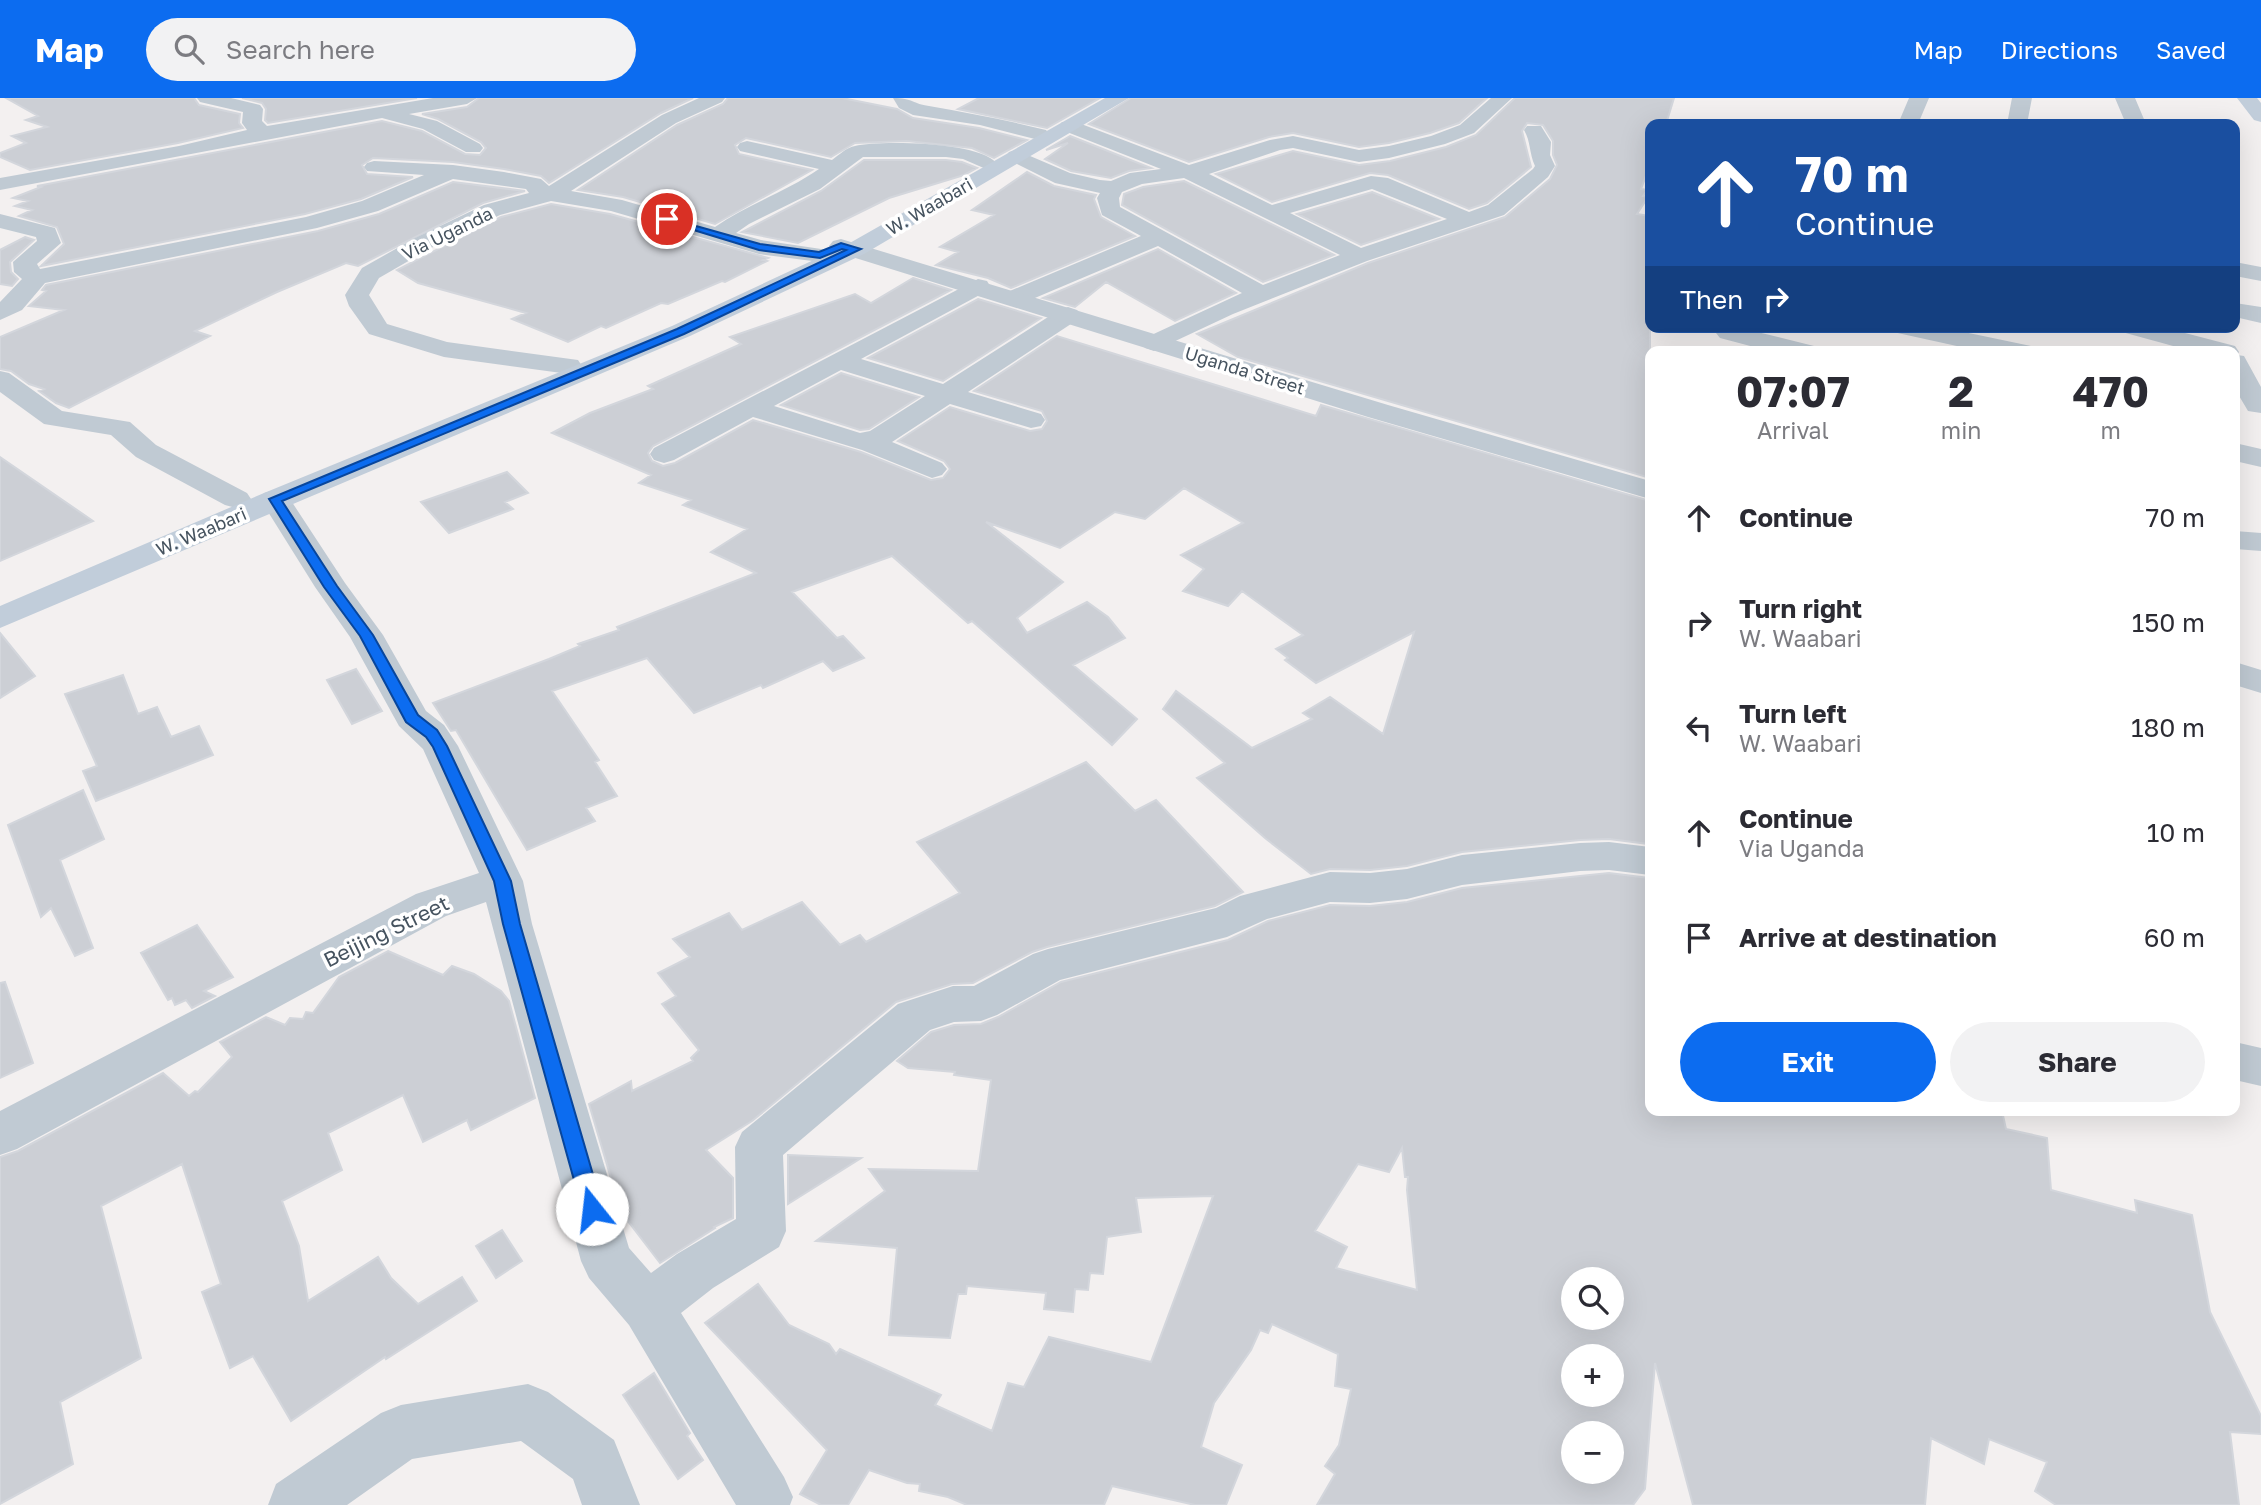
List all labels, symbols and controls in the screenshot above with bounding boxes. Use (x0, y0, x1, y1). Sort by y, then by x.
search box (146, 18, 636, 81)
text: Map (35, 30, 104, 69)
icon: search (170, 30, 208, 68)
text: Search here (226, 34, 375, 65)
text: Map (1914, 35, 1963, 64)
text: Directions (2001, 35, 2118, 64)
text: Saved (2156, 35, 2226, 64)
text: 70 m (1795, 144, 1909, 203)
icon: ahead (1680, 147, 1771, 238)
street label: W. Waabari (882, 172, 976, 240)
pin (637, 189, 697, 249)
icon: arrive (648, 200, 686, 238)
street label: Via Uganda (398, 202, 496, 264)
text: Continue (1795, 204, 1934, 242)
icon: right (1757, 280, 1795, 318)
text: Then (1680, 284, 1743, 315)
street label: Uganda Street (1182, 341, 1308, 399)
text: 07:07 (1736, 366, 1850, 416)
text: 2 (1948, 366, 1974, 416)
text: 470 (2073, 366, 2149, 416)
text: Arrival (1757, 416, 1829, 444)
text: min (1941, 416, 1982, 444)
text: m (2101, 416, 2121, 444)
icon: ahead (1680, 499, 1718, 537)
street label: W. Waabari (152, 502, 250, 560)
text: Continue (1739, 502, 1853, 533)
text: 70 m (2146, 502, 2205, 533)
text: Turn right (1739, 593, 1862, 624)
icon: right (1680, 604, 1718, 642)
text: 150 m (2132, 607, 2205, 638)
text: W. Waabari (1739, 624, 1862, 652)
text: Turn left (1739, 698, 1847, 729)
icon: left (1680, 709, 1718, 747)
text: 180 m (2131, 712, 2205, 743)
text: W. Waabari (1739, 729, 1862, 757)
text: Continue (1739, 803, 1853, 834)
icon: ahead (1680, 814, 1718, 852)
text: 10 m (2147, 817, 2205, 848)
text: Via Uganda (1739, 834, 1865, 862)
street label: Beijing Street (319, 889, 453, 973)
icon: arrive (1680, 919, 1718, 957)
text: Arrive at destination (1739, 922, 1997, 953)
text: 60 m (2144, 922, 2205, 953)
button: Exit (1680, 1022, 1936, 1102)
button: Share (1950, 1022, 2205, 1102)
position arrow (555, 1172, 629, 1246)
map controls (1561, 1267, 1624, 1484)
button: search (1561, 1267, 1624, 1330)
button: + (1561, 1344, 1624, 1407)
button: − (1561, 1421, 1624, 1484)

